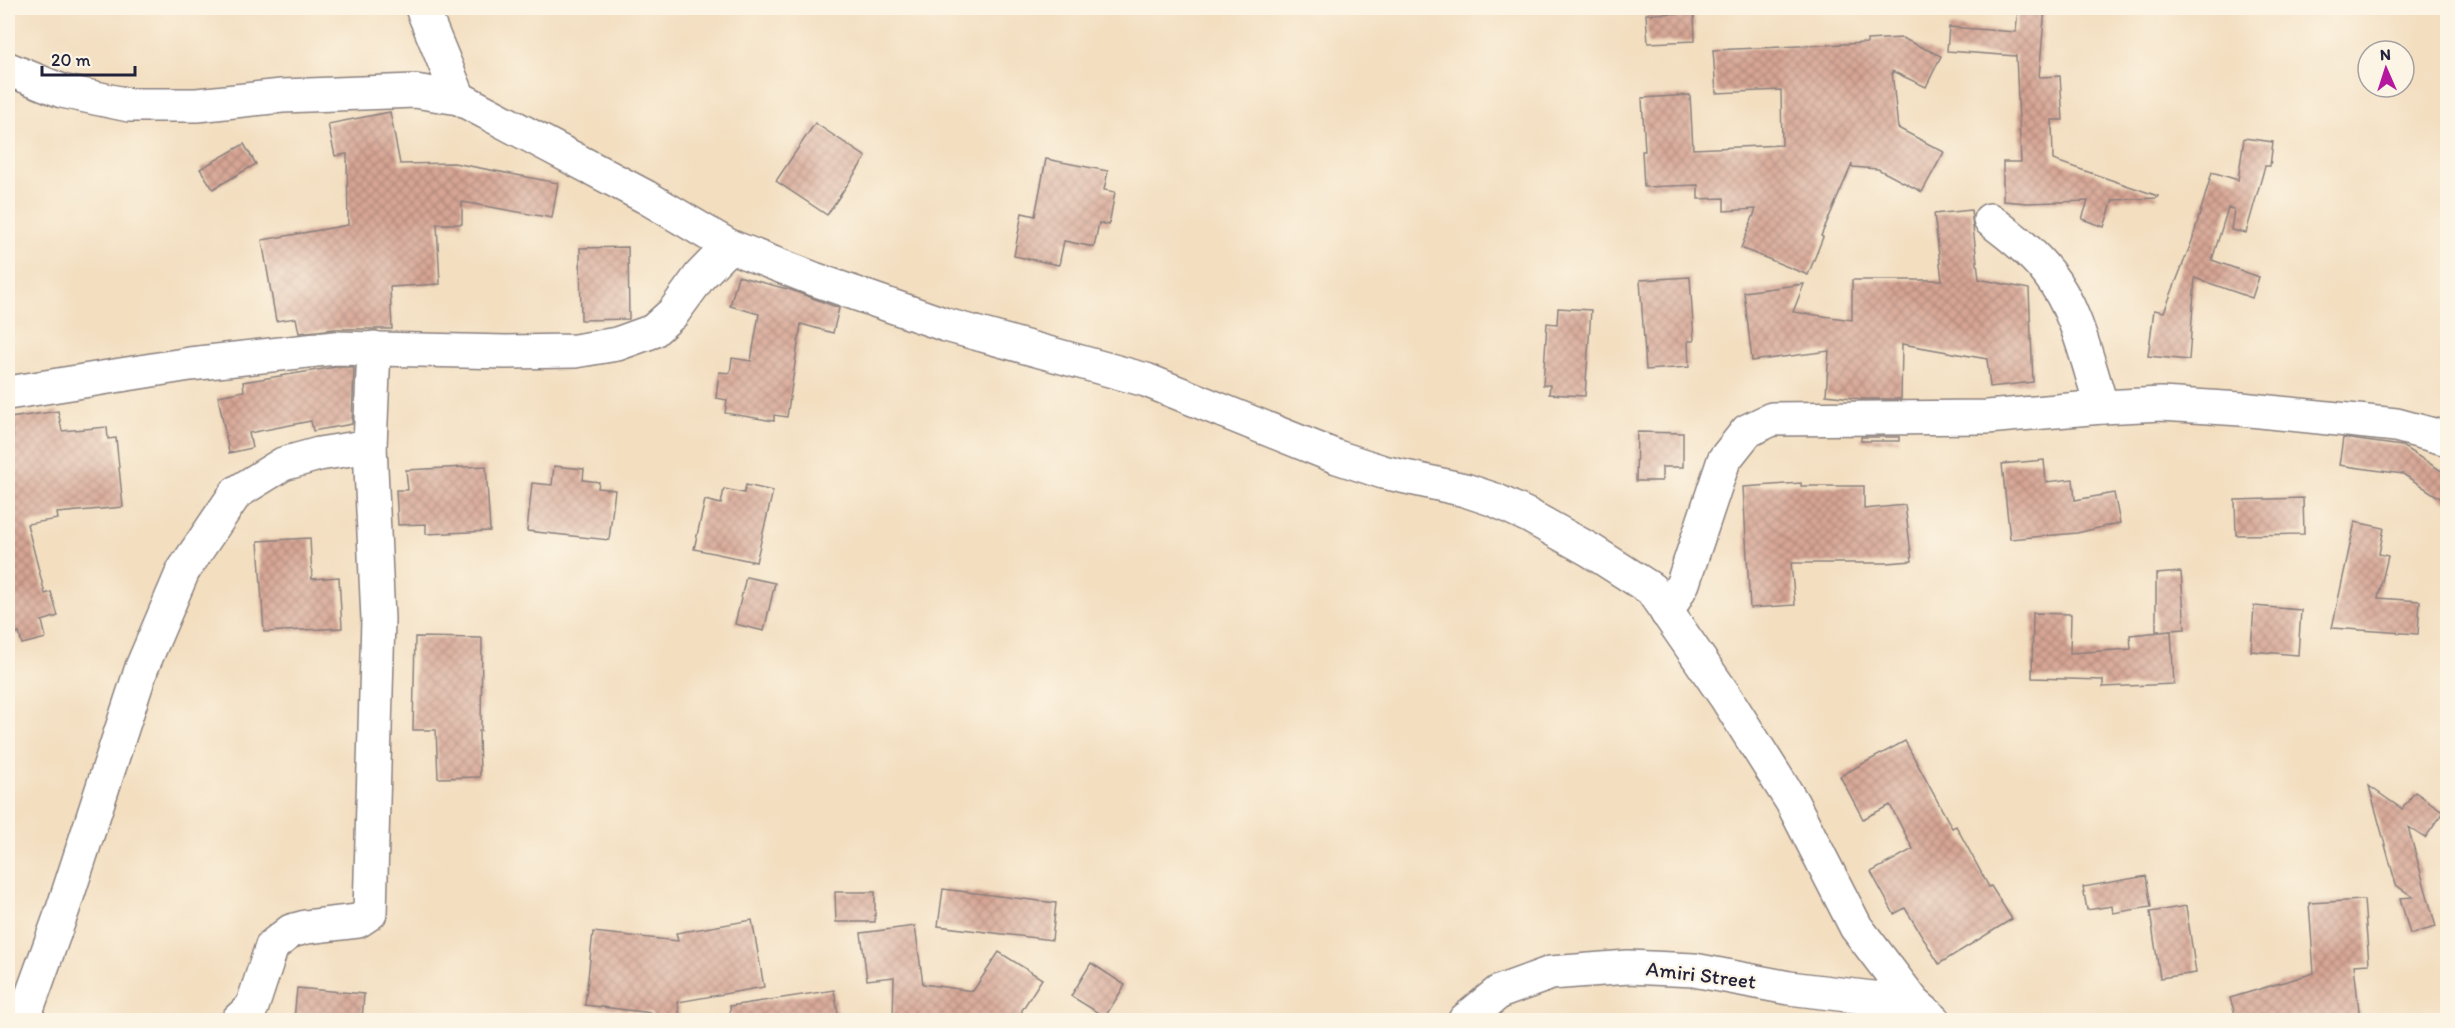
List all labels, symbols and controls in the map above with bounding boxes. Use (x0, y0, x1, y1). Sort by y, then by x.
scale bar (42, 39, 135, 77)
north arrow (2356, 39, 2416, 99)
text: N (2379, 45, 2391, 64)
text: 20 m (51, 49, 91, 71)
street label: Amiri Street (1645, 955, 1758, 994)

